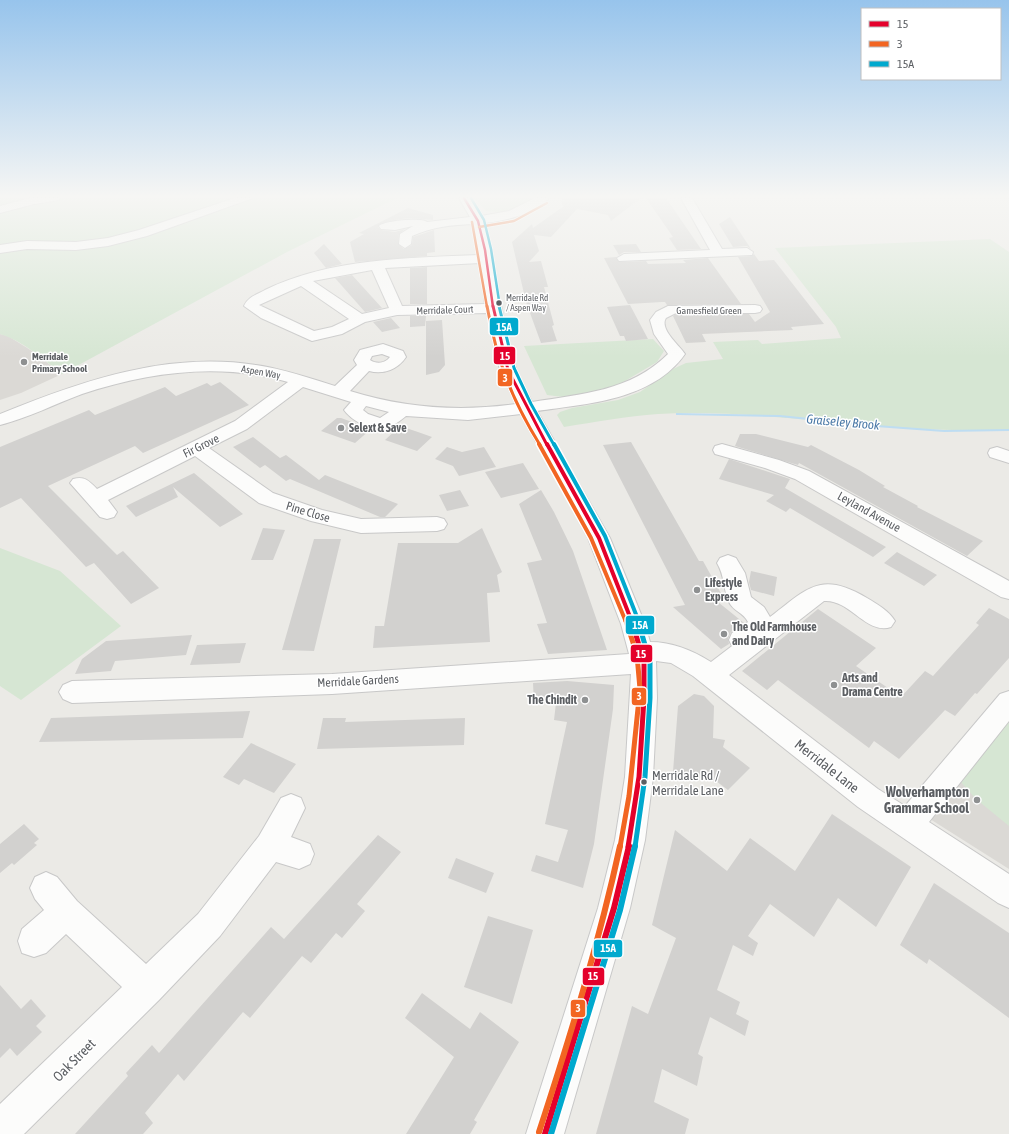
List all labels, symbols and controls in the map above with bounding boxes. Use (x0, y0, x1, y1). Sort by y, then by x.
legend (861, 8, 1001, 80)
text: 15 (897, 17, 908, 31)
text: 3 (897, 37, 903, 51)
text: 15A (897, 57, 914, 71)
place label: Merridale Rd / Aspen Way (506, 293, 548, 313)
marker: Merridale Rd / Aspen Way (494, 298, 504, 308)
street label: Merridale Court (416, 304, 474, 316)
street label: Gamesfield Green (676, 305, 742, 316)
line badge: 15A (489, 317, 519, 336)
text: 15A (496, 321, 512, 333)
line badge: 15 (493, 346, 516, 365)
text: 15 (500, 350, 510, 362)
place label: Merridale Primary School (32, 351, 88, 374)
marker: Merridale Primary School (19, 357, 29, 367)
street label: Aspen Way (241, 363, 281, 381)
line badge: 3 (497, 368, 513, 387)
text: 3 (502, 372, 508, 384)
water label: Graiseley Brook (806, 411, 881, 433)
place label: Selext & Save (349, 421, 407, 435)
marker: Selext & Save (336, 423, 346, 433)
street label: Fir Grove (181, 431, 221, 461)
street label: Leyland Avenue (835, 489, 903, 535)
street label: Pine Close (284, 499, 332, 525)
place label: Lifestyle Express (705, 576, 743, 604)
marker: Lifestyle Express (692, 585, 702, 595)
line badge: 15A (625, 615, 655, 635)
text: 15A (632, 619, 648, 631)
place label: The Old Farmhouse and Dairy (732, 620, 817, 648)
marker: The Old Farmhouse and Dairy (719, 629, 729, 639)
line badge: 15 (630, 644, 653, 663)
text: 15 (636, 648, 646, 660)
place label: Arts and Drama Centre (841, 671, 903, 699)
street label: Merridale Gardens (317, 672, 399, 690)
marker: Arts and Drama Centre (829, 680, 839, 690)
line badge: 3 (631, 687, 647, 706)
text: 3 (636, 690, 642, 702)
place label: The Chindit (527, 693, 578, 707)
marker: The Chindit (580, 695, 590, 705)
street label: Merridale Lane (792, 736, 862, 796)
place label: Merridale Rd / Merridale Lane (652, 768, 724, 798)
marker: Merridale Rd / Merridale Lane (639, 777, 649, 787)
place label: Wolverhampton Grammar School (884, 784, 969, 816)
marker: Wolverhampton Grammar School (972, 795, 982, 805)
line badge: 15A (593, 939, 623, 958)
text: 15A (600, 942, 616, 954)
line badge: 15 (582, 967, 605, 986)
text: 15 (588, 970, 598, 982)
line badge: 3 (570, 999, 586, 1018)
text: 3 (575, 1002, 581, 1014)
street label: Oak Street (49, 1035, 99, 1085)

